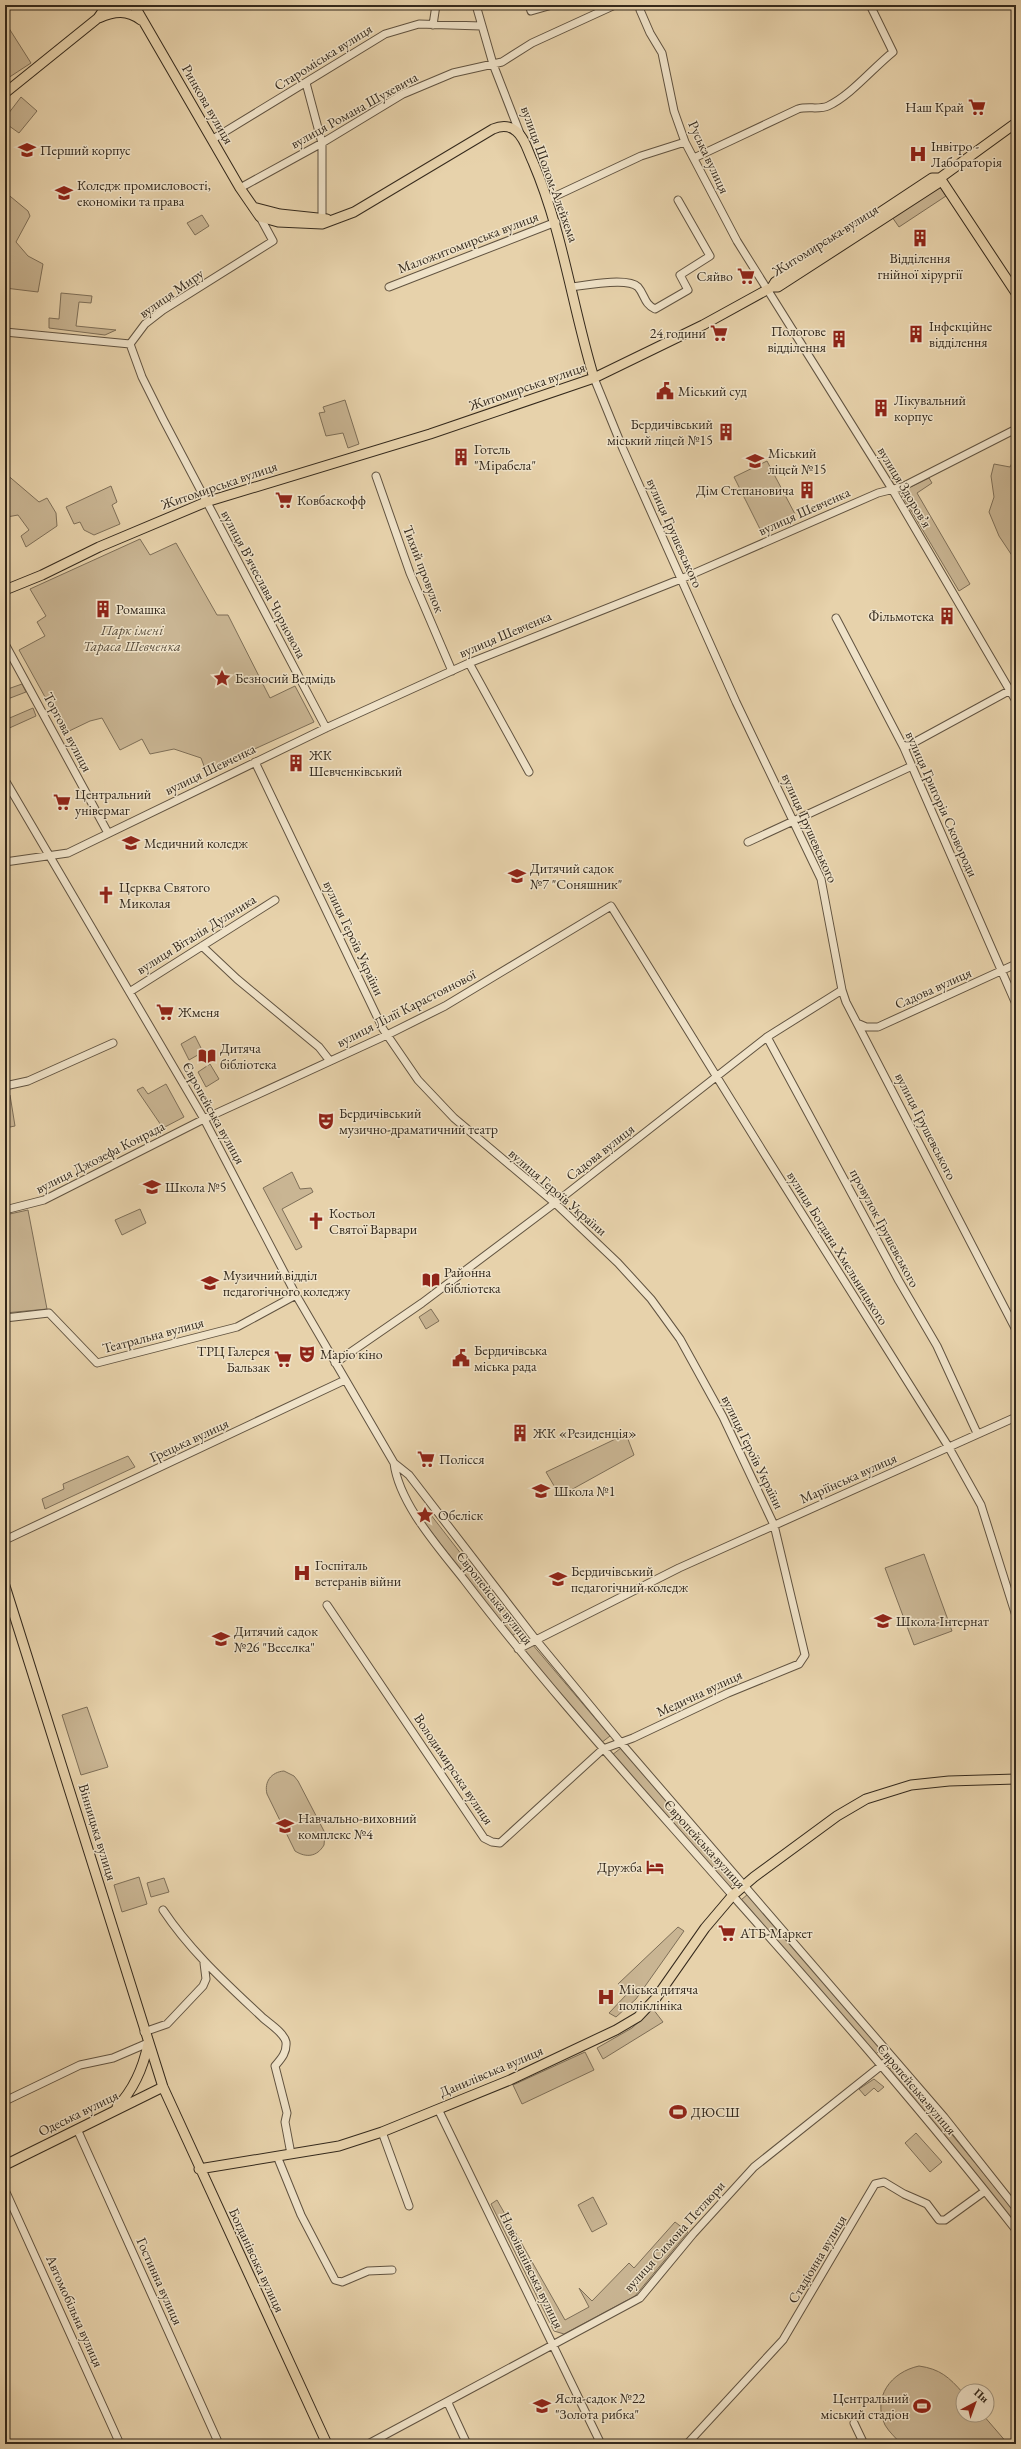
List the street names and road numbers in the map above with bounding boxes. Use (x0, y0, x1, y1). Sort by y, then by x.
street label: Староміська вулиця (271, 20, 375, 94)
street label: Ринкова вулиця (178, 61, 238, 147)
street label: вулиця Романа Шухевича (287, 67, 421, 152)
street label: вулиця Шолом-Алейхема (517, 103, 583, 245)
street label: Руська вулиця (684, 118, 734, 196)
street label: Житомирська вулиця (768, 200, 881, 280)
street label: Маложитомирська вулиця (395, 207, 541, 277)
street label: вулиця Миру (135, 264, 208, 322)
street label: Житомирська вулиця (465, 358, 588, 415)
street label: вулиця Здоровʼя (874, 443, 936, 531)
street label: Житомирська вулиця (157, 457, 280, 514)
street label: вулиця Грушевського (643, 475, 707, 591)
street label: вулиця Шевченка (755, 483, 853, 539)
street label: вулиця Вʼячеслава Чорновола (217, 507, 311, 662)
street label: Тихий провулок (399, 523, 449, 615)
street label: вулиця Шевченка (456, 606, 554, 662)
street label: Торгова вулиця (40, 689, 96, 775)
street label: вулиця Григорія Сковороди (902, 728, 983, 880)
street label: вулиця Шевченка (162, 739, 259, 799)
street label: вулиця Грушевського (778, 770, 842, 886)
street label: вулиця Героїв України (319, 878, 389, 999)
street label: вулиця Віталія Дульчика (133, 890, 259, 978)
street label: Садова вулиця (892, 963, 974, 1013)
street label: вулиця Лілії Карастоянової (333, 965, 479, 1051)
street label: Європейська вулиця (178, 1059, 250, 1167)
street label: вулиця Грушевського (891, 1069, 961, 1183)
street label: вулиця Джозефа Конрада (32, 1116, 168, 1197)
street label: Садова вулиця (562, 1120, 638, 1184)
street label: вулиця Героїв України (505, 1144, 611, 1240)
street label: провулок Грушевського (846, 1165, 924, 1291)
street label: вулиця Богдана Хмельницького (783, 1168, 893, 1328)
street label: Театральна вулиця (100, 1313, 206, 1357)
street label: вулиця Героїв України (718, 1392, 789, 1513)
street label: Грецька вулиця (147, 1414, 231, 1466)
street label: Маріїнська вулиця (797, 1449, 899, 1507)
street label: Європейська вулиця (453, 1548, 537, 1648)
street label: Медична вулиця (653, 1665, 745, 1721)
street label: Володимирська вулиця (410, 1710, 498, 1828)
street label: Вінницька вулиця (75, 1781, 121, 1883)
street label: Європейська вулиця (660, 1796, 750, 1892)
street label: Європейська вулиця (873, 2040, 961, 2138)
street label: Данилівська вулиця (436, 2041, 546, 2101)
street label: Одеська вулиця (35, 2086, 121, 2140)
street label: вулиця Симона Петлюри (619, 2176, 729, 2295)
street label: Богданівська вулиця (225, 2205, 289, 2315)
street label: Новоіванівська вулиця (496, 2209, 568, 2331)
street label: Стадіонна вулиця (784, 2211, 850, 2307)
street label: Гостинна вулиця (133, 2234, 187, 2328)
street label: Автомобільна вулиця (42, 2251, 108, 2370)

